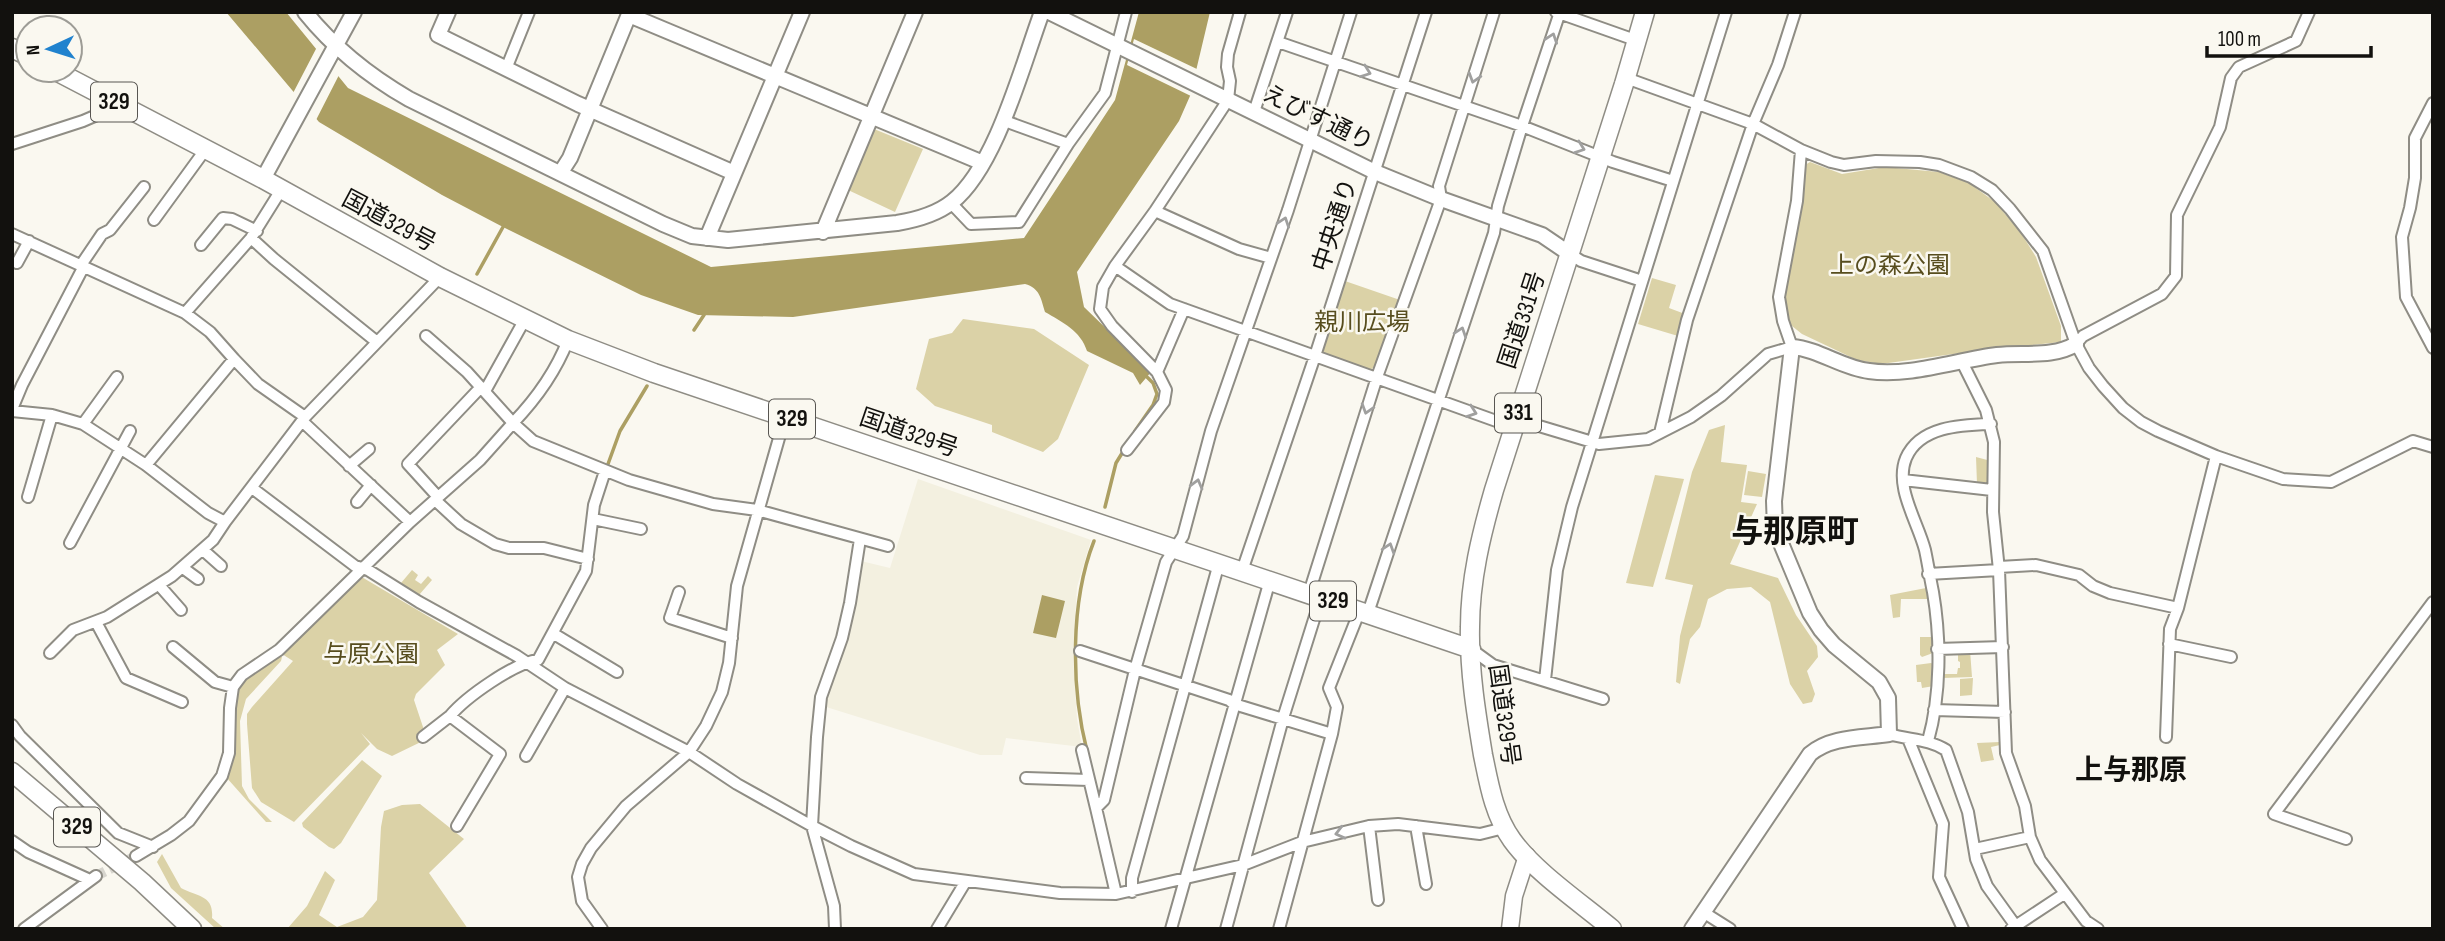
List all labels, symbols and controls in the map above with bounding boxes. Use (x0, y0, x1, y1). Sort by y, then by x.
north arrow (14, 14, 84, 84)
scale bar (2207, 14, 2372, 58)
text: 100 m (2218, 27, 2261, 52)
one-way arrow (1544, 32, 1558, 44)
text: N (22, 44, 45, 56)
one-way arrow (1359, 64, 1371, 78)
one-way arrow (1467, 71, 1482, 83)
street label: えびす通り (1258, 79, 1378, 157)
road number: 329 (91, 82, 137, 122)
one-way arrow (1574, 139, 1586, 153)
street label: 中央通り (1306, 175, 1364, 275)
street label: 国道329号 (337, 184, 441, 258)
one-way arrow (1276, 217, 1290, 229)
park label: 上の森公園 (1830, 251, 1950, 280)
street label: 国道331号 (1493, 268, 1551, 372)
park label: 親川広場 (1314, 308, 1410, 337)
one-way arrow (1453, 326, 1467, 339)
road number: 331 (1495, 394, 1541, 432)
road number: 329 (769, 400, 815, 438)
street label: 国道329号 (856, 403, 962, 463)
one-way arrow (1360, 403, 1375, 415)
one-way arrow (1465, 404, 1477, 418)
one-way arrow (1188, 479, 1203, 491)
district label: 与那原町 (1731, 513, 1859, 552)
one-way arrow (1381, 542, 1395, 554)
road number: 329 (1310, 582, 1356, 621)
park label: 与原公園 (323, 640, 419, 669)
street label: 国道329号 (1483, 662, 1525, 768)
district label: 上与那原 (2075, 754, 2187, 787)
road number: 329 (54, 807, 100, 846)
one-way arrow (1334, 825, 1346, 839)

